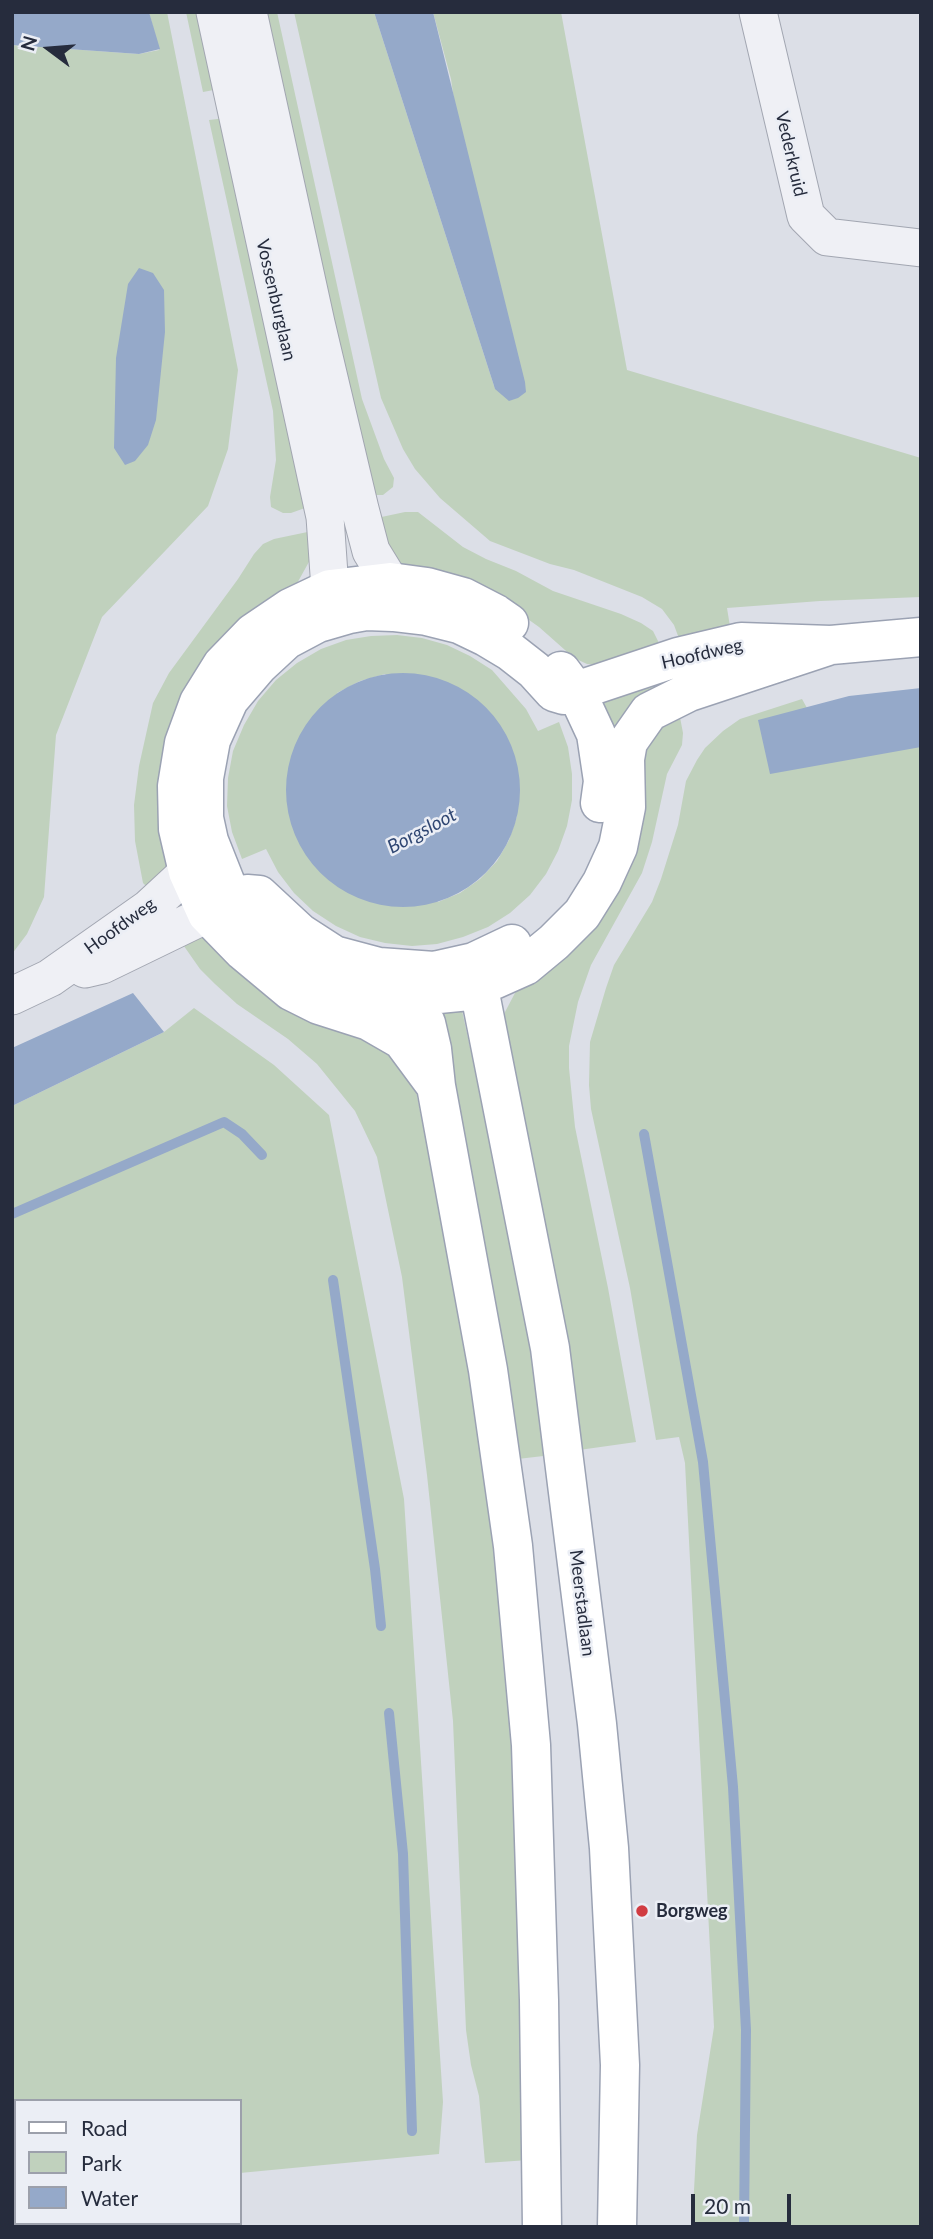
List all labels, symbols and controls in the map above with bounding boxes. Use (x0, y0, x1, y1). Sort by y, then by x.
north arrow (14, 14, 84, 84)
text: N (15, 33, 41, 53)
street label: Vederkruid (771, 109, 811, 199)
street label: Vossenburglaan (252, 237, 300, 363)
street label: Hoofdweg (659, 634, 745, 674)
water label: Borgsloot (384, 803, 460, 859)
street label: Hoofdweg (80, 893, 160, 959)
street label: Meerstadlaan (565, 1548, 599, 1658)
place label: Borgweg (656, 1900, 728, 1922)
marker: Borgweg (634, 1903, 650, 1919)
legend (14, 2099, 242, 2225)
text: Road (81, 2115, 128, 2140)
text: Park (81, 2150, 122, 2175)
scale bar (695, 2180, 795, 2224)
text: Water (81, 2185, 138, 2210)
text: 20 m (704, 2193, 751, 2218)

